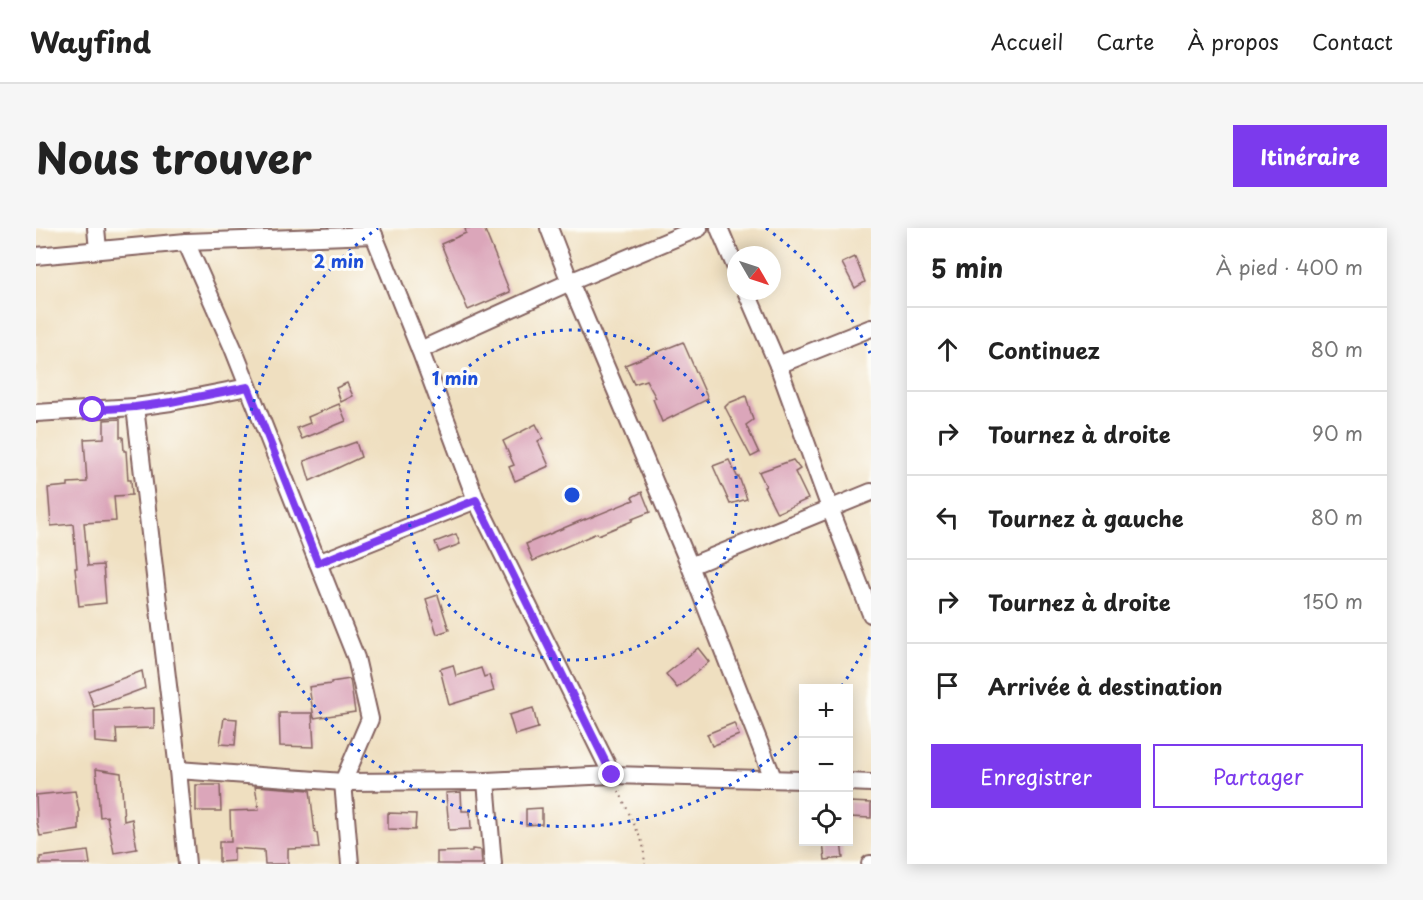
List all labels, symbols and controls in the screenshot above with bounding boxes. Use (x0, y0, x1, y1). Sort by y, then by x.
text: Wayfind (30, 20, 151, 63)
text: Accueil (991, 25, 1063, 57)
text: Carte (1096, 25, 1154, 57)
text: À propos (1187, 25, 1279, 57)
text: Contact (1312, 25, 1393, 57)
text: Nous trouver (36, 125, 312, 188)
button: Itinéraire (1233, 125, 1387, 187)
north arrow (727, 246, 781, 300)
text: 2 min (314, 247, 364, 274)
text: 5 min (931, 248, 1003, 287)
text: À pied · 400 m (1216, 252, 1363, 282)
icon: ahead (931, 333, 964, 366)
text: Continuez (988, 333, 1100, 366)
text: 80 m (1311, 334, 1363, 364)
text: 1 min (432, 364, 478, 391)
route start (79, 396, 105, 422)
icon: right (931, 417, 964, 450)
text: Tournez à droite (988, 417, 1171, 450)
text: 90 m (1312, 418, 1363, 448)
centre of rings (562, 485, 582, 505)
icon: left (931, 501, 964, 534)
text: Tournez à gauche (988, 501, 1184, 534)
text: 80 m (1311, 502, 1363, 532)
icon: right (931, 585, 964, 618)
text: Tournez à droite (988, 585, 1171, 618)
text: 150 m (1303, 586, 1363, 616)
icon: arrive (931, 669, 964, 702)
text: Arrivée à destination (988, 669, 1222, 702)
map controls (799, 684, 853, 846)
button: + (799, 684, 853, 738)
button: − (799, 738, 853, 792)
button: Enregistrer (931, 744, 1141, 808)
button: Partager (1153, 744, 1363, 808)
route end (598, 761, 624, 787)
button: locate (799, 792, 853, 846)

